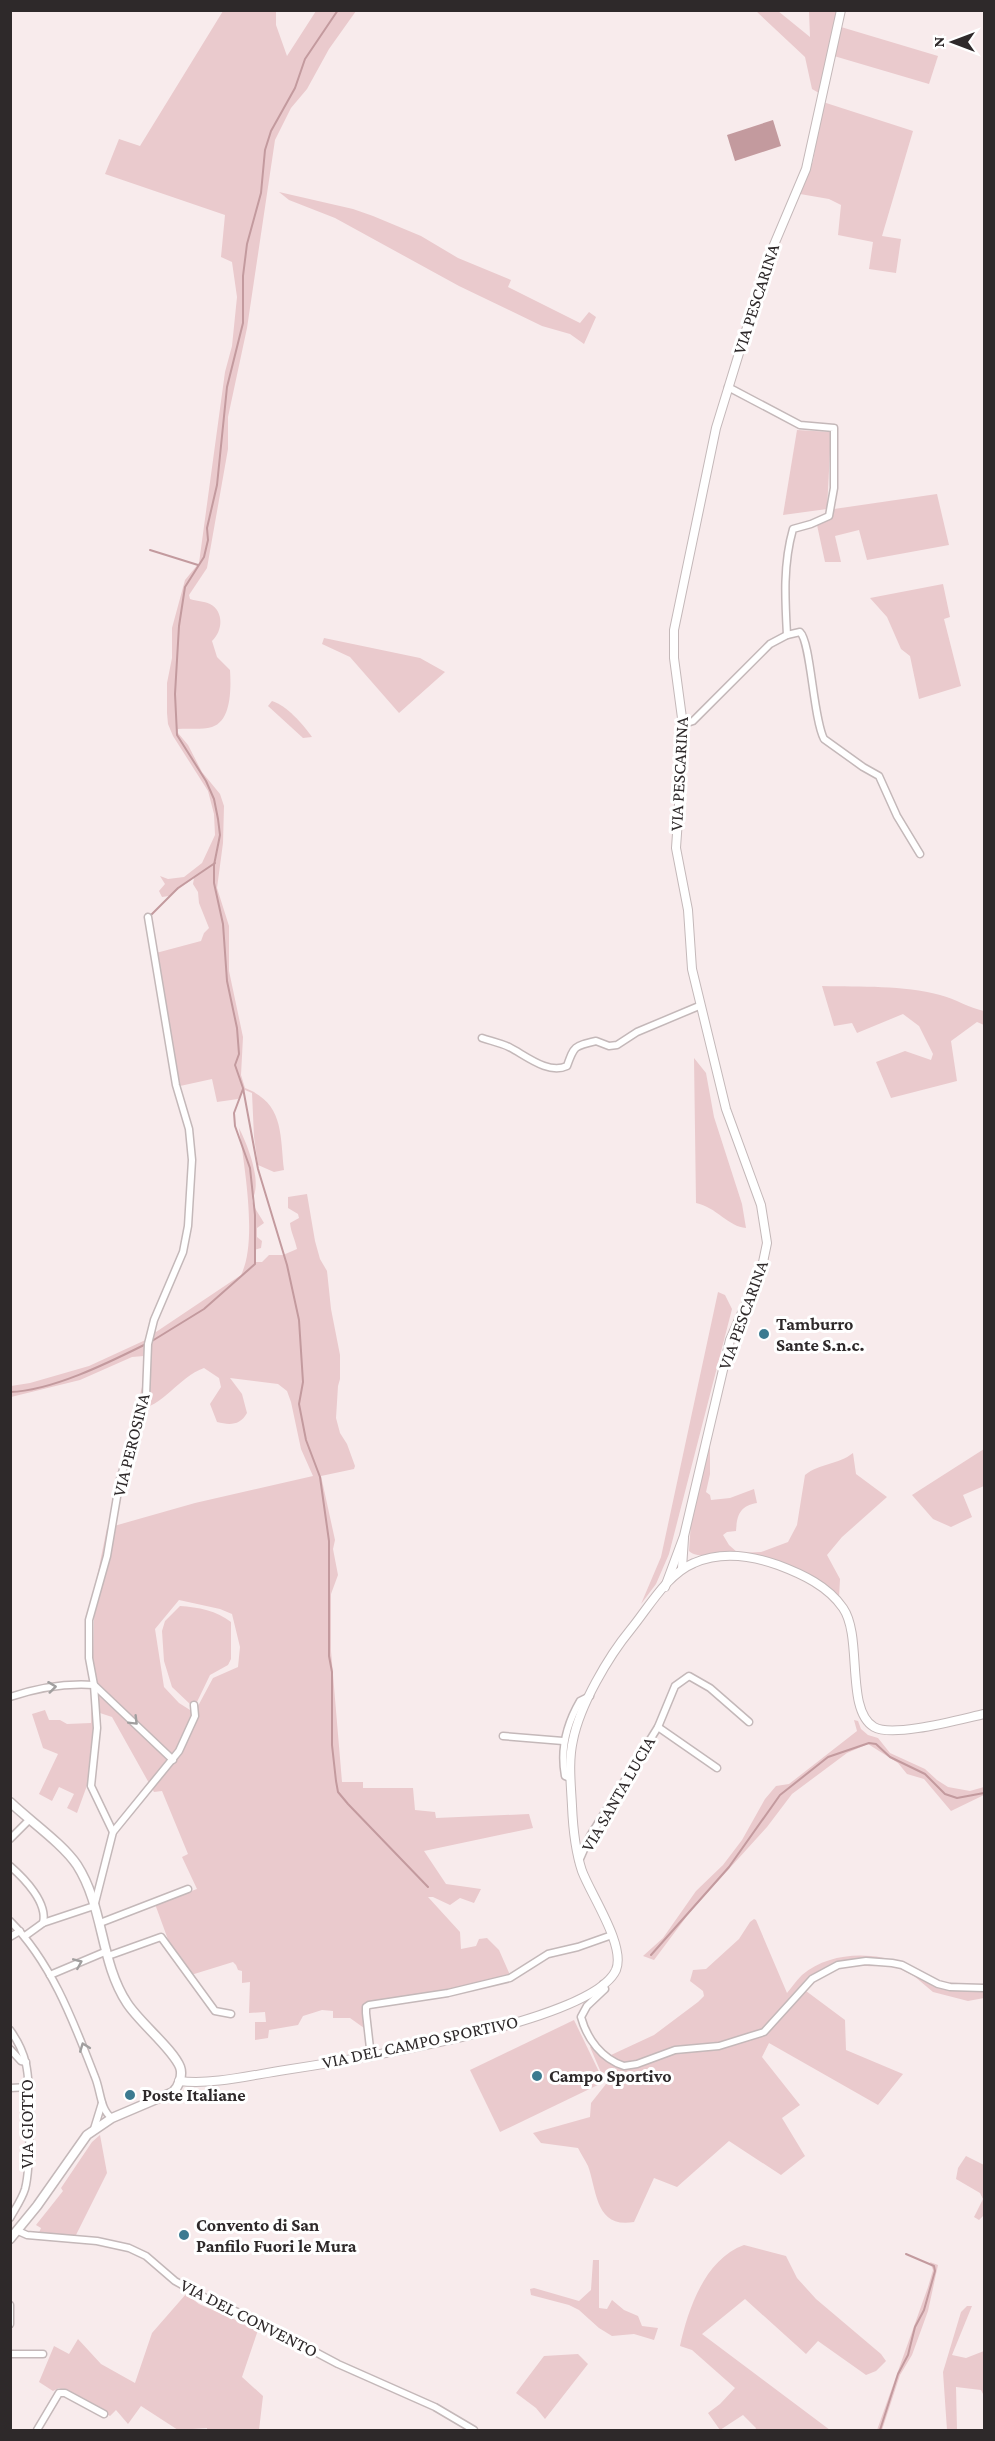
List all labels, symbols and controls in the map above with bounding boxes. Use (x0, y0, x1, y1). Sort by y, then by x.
north arrow (923, 12, 983, 72)
text: N (930, 36, 947, 47)
street label: VIA PESCARINA (729, 241, 783, 357)
street label: VIA PESCARINA (666, 715, 692, 832)
street label: VIA PESCARINA (714, 1257, 772, 1372)
place label: Tamburro Sante S.n.c. (776, 1314, 864, 1355)
marker: Tamburro Sante S.n.c. (757, 1327, 771, 1341)
street label: VIA PEROSINA (108, 1390, 154, 1499)
one-way arrow (47, 1681, 56, 1694)
one-way arrow (127, 1714, 138, 1725)
street label: VIA SANTA LUCIA (577, 1732, 659, 1855)
one-way arrow (72, 1958, 83, 1970)
street label: VIA DEL CAMPO SPORTIVO (320, 2011, 520, 2073)
one-way arrow (79, 2043, 91, 2054)
place label: Campo Sportivo (549, 2066, 672, 2086)
marker: Campo Sportivo (530, 2069, 544, 2083)
street label: VIA GIOTTO (17, 2079, 37, 2169)
place label: Poste Italiane (142, 2085, 246, 2105)
marker: Poste Italiane (123, 2088, 137, 2102)
place label: Convento di San Panfilo Fuori le Mura (196, 2215, 357, 2256)
marker: Convento di San Panfilo Fuori le Mura (177, 2228, 191, 2242)
street label: VIA DEL CONVENTO (177, 2275, 321, 2361)

